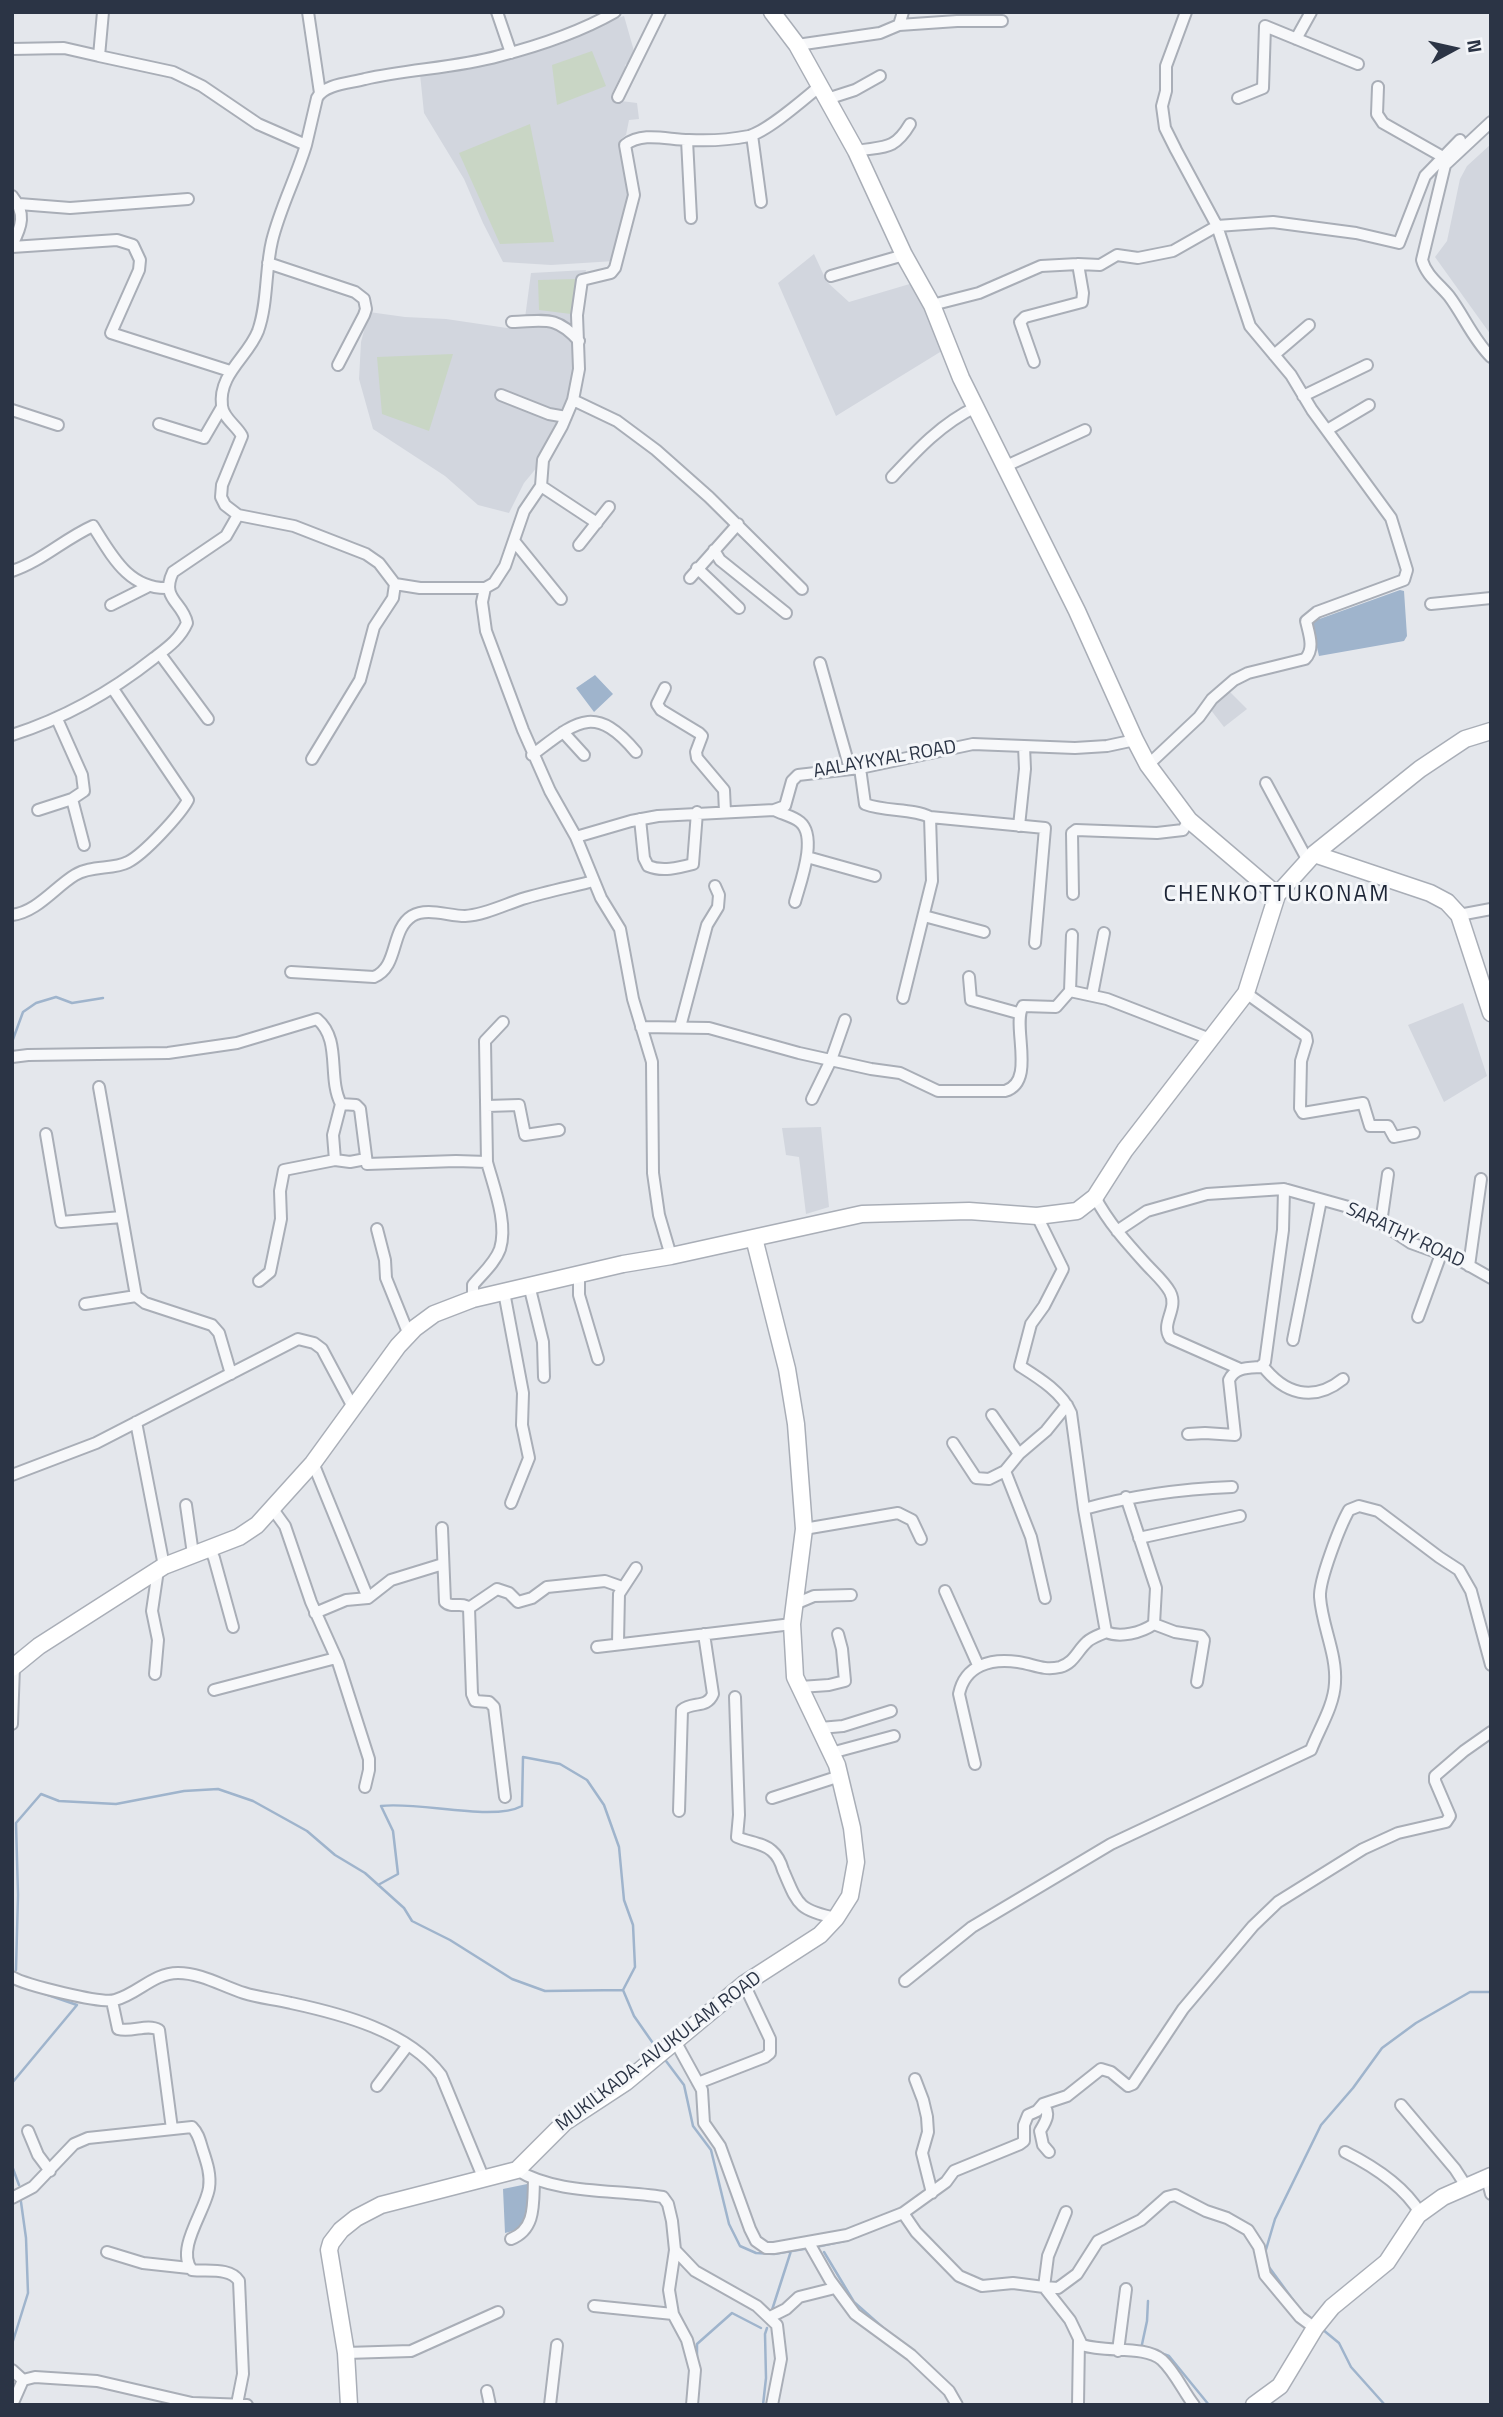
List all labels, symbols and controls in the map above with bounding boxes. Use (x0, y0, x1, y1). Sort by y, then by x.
north arrow (1419, 14, 1489, 84)
text: N (1460, 37, 1491, 55)
street label: AALAYKYAL ROAD (812, 736, 958, 784)
district label: CHENKOTTUKONAM (1165, 881, 1389, 909)
street label: SARATHY ROAD (1342, 1199, 1468, 1273)
street label: MUKILKADA-AVUKULAM ROAD (552, 1967, 766, 2137)

